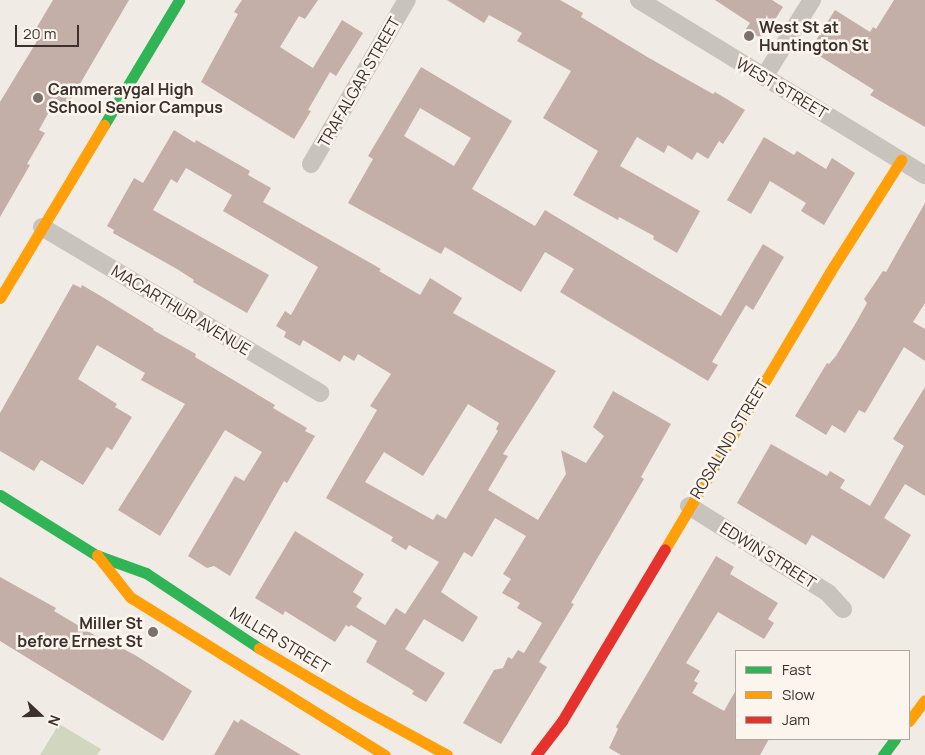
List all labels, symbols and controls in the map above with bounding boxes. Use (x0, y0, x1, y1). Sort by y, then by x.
street label: TRAFALGAR STREET (314, 13, 404, 151)
scale bar (18, 15, 81, 47)
place label: West St at Huntington St (759, 17, 869, 55)
text: 20 m (23, 23, 56, 44)
marker: West St at Huntington St (743, 30, 755, 42)
street label: WEST STREET (733, 53, 831, 123)
place label: Cammeraygal High School Senior Campus (48, 79, 223, 117)
marker: Cammeraygal High School Senior Campus (32, 92, 44, 104)
street label: MACARTHUR AVENUE (108, 261, 254, 359)
street label: ROSALIND STREET (686, 376, 772, 502)
street label: EDWIN STREET (716, 518, 820, 592)
street label: MILLER STREET (227, 603, 333, 677)
place label: Miller St before Ernest St (17, 613, 143, 651)
marker: Miller St before Ernest St (147, 626, 159, 638)
legend (735, 650, 910, 740)
text: Fast (782, 659, 811, 680)
text: Slow (782, 684, 815, 705)
north arrow (15, 690, 65, 740)
text: Jam (782, 709, 810, 730)
text: N (44, 712, 65, 729)

